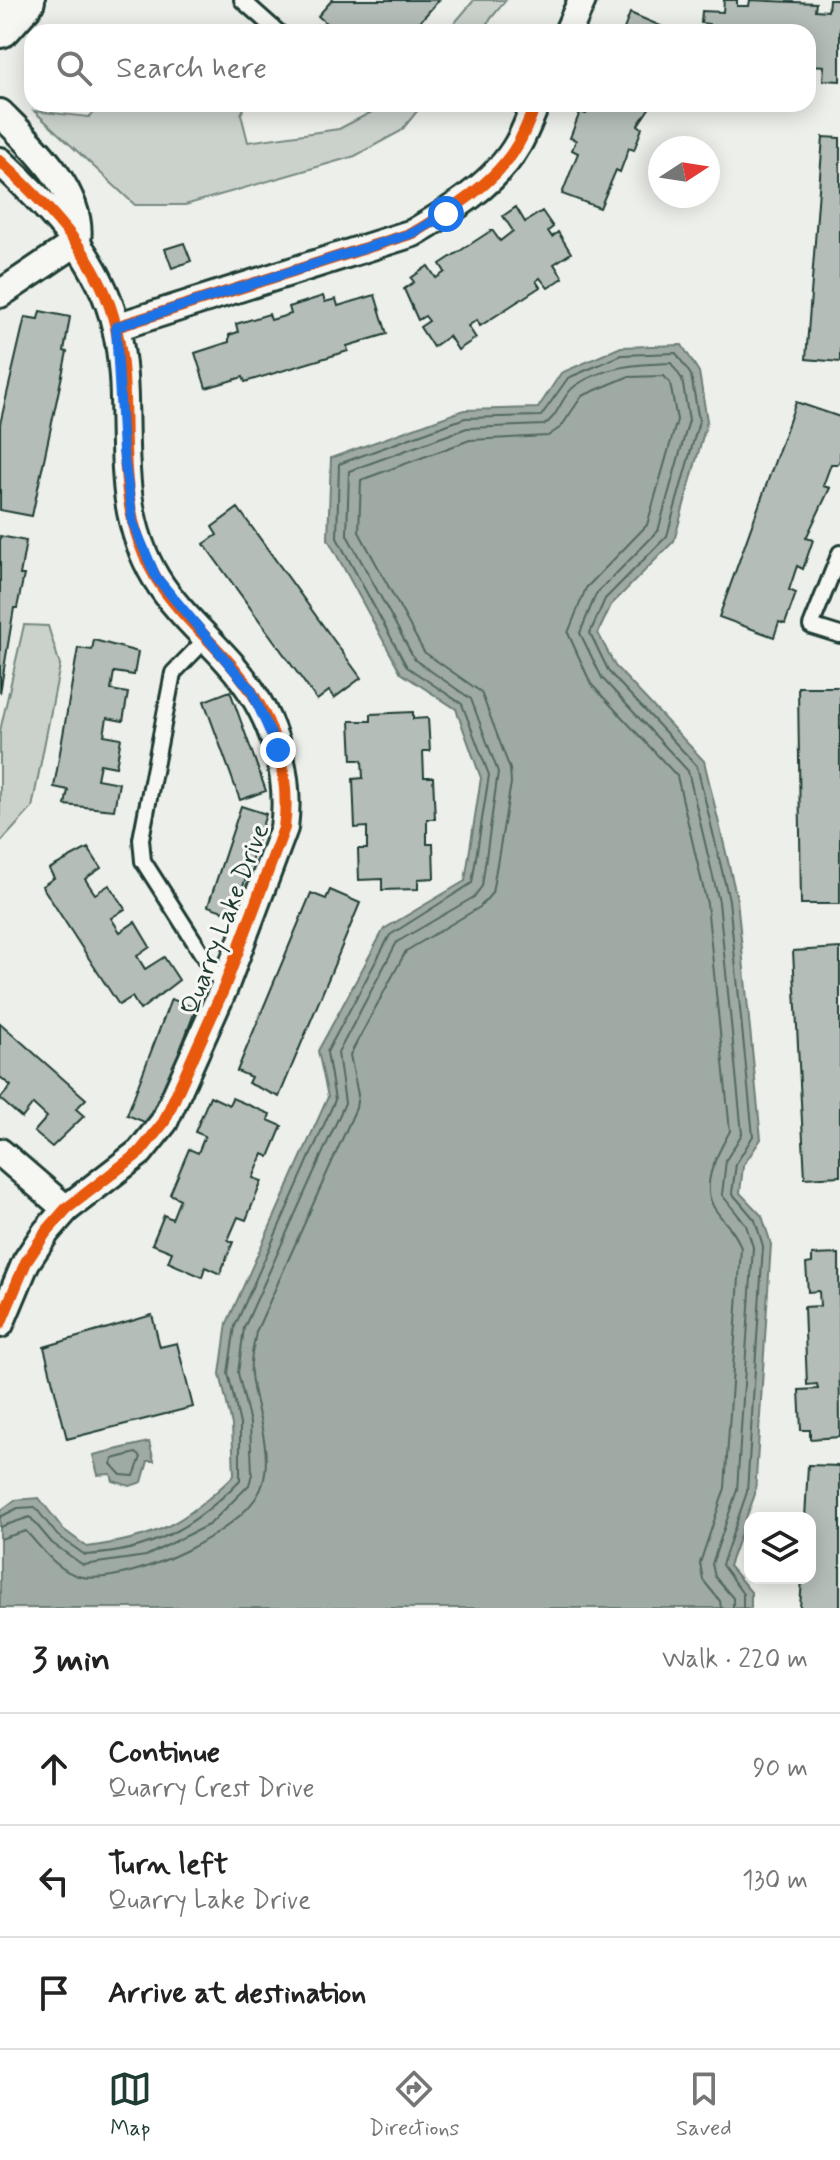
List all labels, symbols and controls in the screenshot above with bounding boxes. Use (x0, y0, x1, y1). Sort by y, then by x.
search box (24, 24, 816, 112)
icon: search (52, 46, 96, 90)
text: Search here (116, 49, 267, 88)
north arrow (648, 136, 720, 208)
route start (428, 196, 464, 232)
route end (260, 732, 296, 768)
street label: Quarry Lake Drive (174, 819, 278, 1020)
map controls (744, 1512, 816, 1584)
button: layers (744, 1512, 816, 1584)
text: 3 min (32, 1638, 110, 1683)
text: Walk · 220 m (662, 1643, 808, 1677)
text: Continue (108, 1733, 220, 1772)
icon: ahead (32, 1747, 76, 1791)
text: 90 m (753, 1752, 808, 1786)
text: Quarry Crest Drive (108, 1772, 314, 1806)
text: Turn left (108, 1845, 228, 1884)
icon: left (32, 1859, 76, 1903)
text: 130 m (742, 1864, 808, 1898)
text: Quarry Lake Drive (108, 1884, 311, 1918)
icon: arrive (32, 1971, 76, 2015)
text: Arrive at destination (108, 1974, 366, 2013)
tab: Map (108, 2067, 152, 2143)
tab: Directions (369, 2067, 459, 2143)
tab: Saved (676, 2067, 732, 2143)

